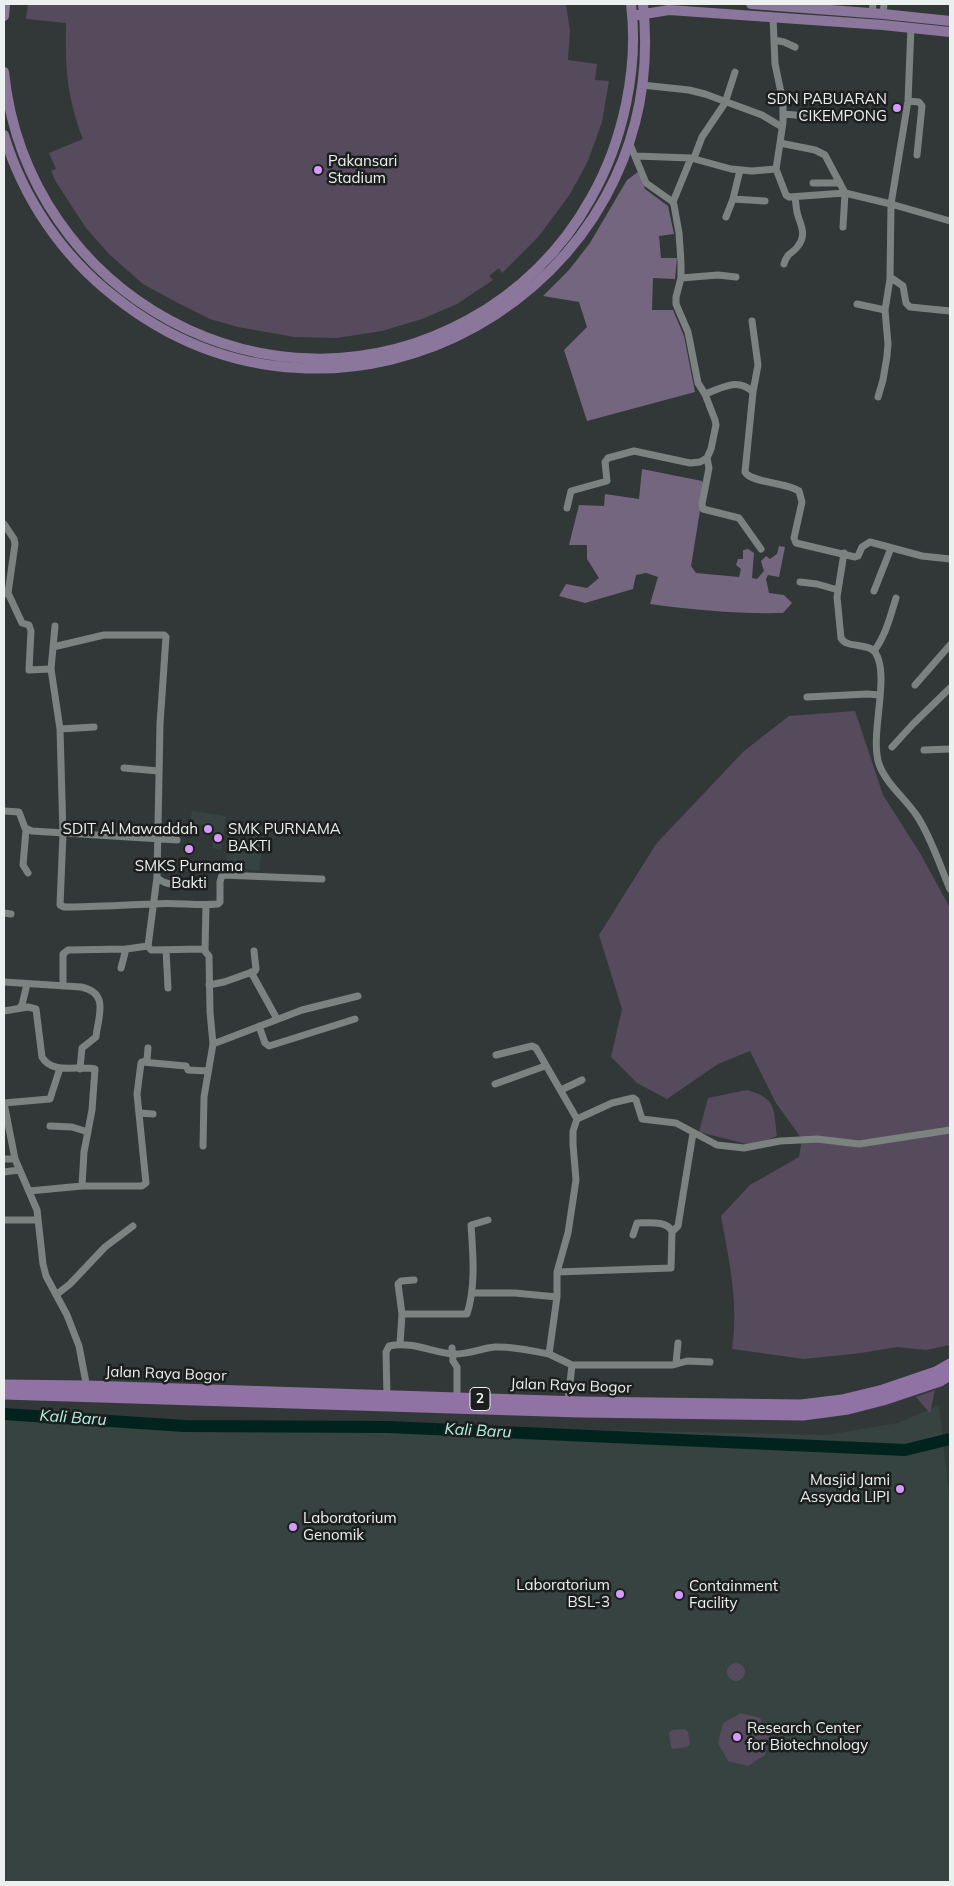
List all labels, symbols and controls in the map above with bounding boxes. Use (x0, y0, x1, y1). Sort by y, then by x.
place label: SDN PABUARAN CIKEMPONG (767, 90, 887, 125)
marker: SDN PABUARAN CIKEMPONG (891, 102, 903, 114)
place label: Pakansari Stadium (328, 152, 397, 187)
marker: Pakansari Stadium (312, 164, 324, 176)
place label: SDIT Al Mawaddah (63, 820, 198, 838)
place label: SMK PURNAMA BAKTI (228, 820, 341, 855)
marker: SDIT Al Mawaddah (202, 823, 214, 835)
marker: SMK PURNAMA BAKTI (212, 832, 224, 844)
marker: SMKS Purnama Bakti (183, 843, 195, 855)
place label: SMKS Purnama Bakti (135, 857, 243, 892)
street label: Jalan Raya Bogor (105, 1363, 227, 1385)
street label: Jalan Raya Bogor (510, 1375, 632, 1397)
road number: 2 (470, 1388, 490, 1410)
water label: Kali Baru (39, 1406, 107, 1430)
water label: Kali Baru (444, 1420, 512, 1442)
place label: Masjid Jami Assyada LIPI (800, 1471, 890, 1506)
marker: Masjid Jami Assyada LIPI (894, 1483, 906, 1495)
place label: Laboratorium Genomik (303, 1509, 397, 1544)
marker: Laboratorium Genomik (287, 1521, 299, 1533)
place label: Laboratorium BSL-3 (516, 1576, 610, 1611)
place label: Containment Facility (689, 1577, 778, 1612)
marker: Laboratorium BSL-3 (614, 1588, 626, 1600)
marker: Containment Facility (673, 1589, 685, 1601)
place label: Research Center for Biotechnology (747, 1719, 868, 1754)
marker: Research Center for Biotechnology (731, 1731, 743, 1743)

